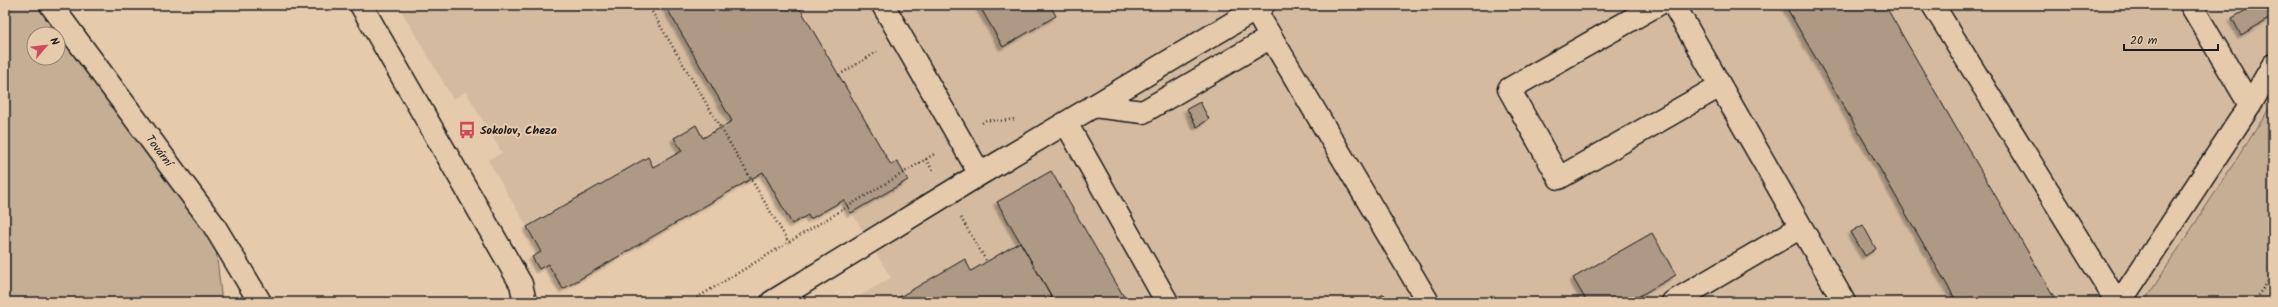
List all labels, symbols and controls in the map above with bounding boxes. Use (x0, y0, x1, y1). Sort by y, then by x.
north arrow (26, 26, 66, 66)
scale bar (2124, 26, 2218, 52)
text: 20 m (2130, 31, 2158, 50)
text: N (44, 34, 64, 49)
bus stop icon: Sokolov, Cheza (457, 120, 477, 140)
place label: Sokolov, Cheza (480, 121, 557, 140)
street label: Tovární (141, 131, 179, 173)

